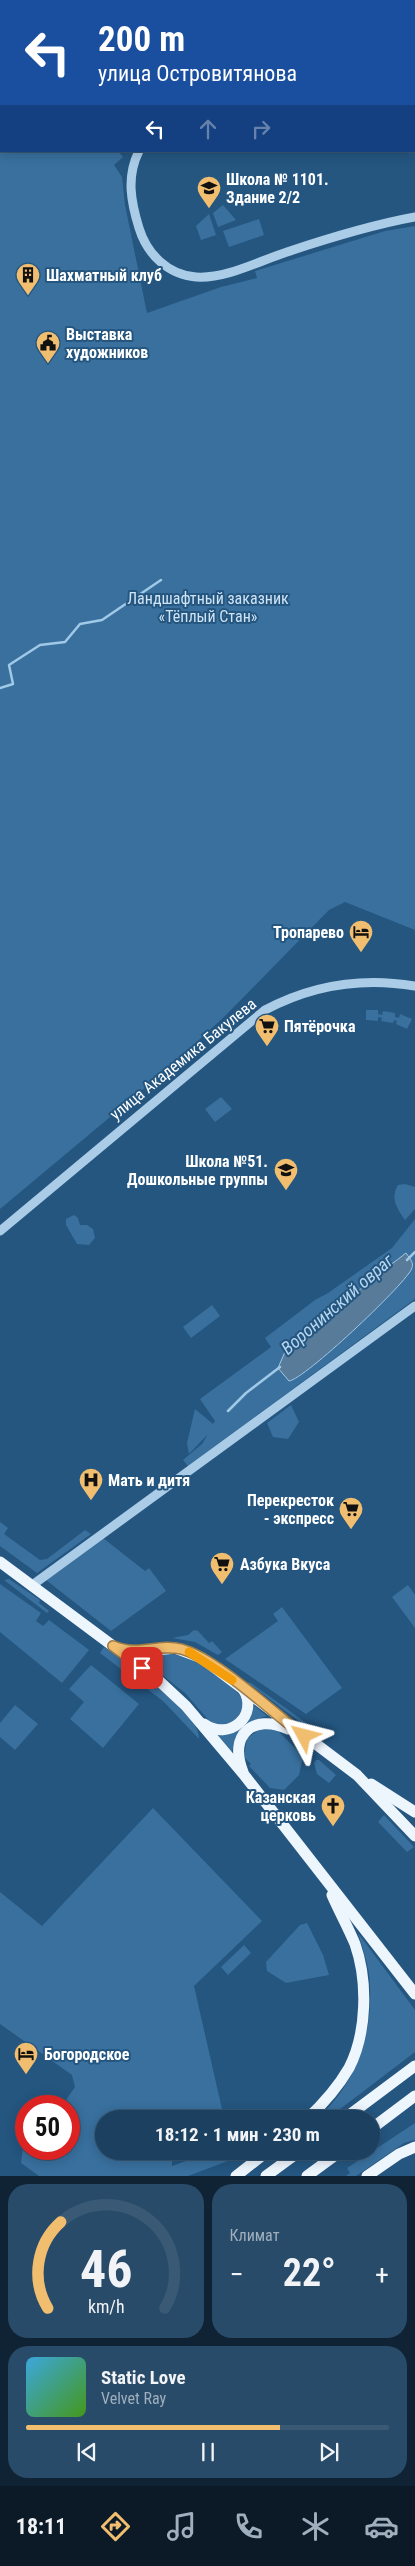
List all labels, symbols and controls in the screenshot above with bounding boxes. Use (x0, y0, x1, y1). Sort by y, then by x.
text: 200 m (98, 19, 185, 60)
icon: left (15, 20, 80, 85)
text: улица Островитянова (98, 61, 297, 86)
icon: left (141, 115, 169, 143)
icon: ahead (194, 115, 222, 143)
icon: right (247, 115, 275, 143)
place label: Школа № 1101. Здание 2/2 (226, 170, 329, 207)
school or university icon: Школа № 1101. Здание 2/2 (196, 175, 222, 209)
building icon: Шахматный клуб (15, 262, 41, 296)
place label: Шахматный клуб (46, 266, 162, 285)
place label: Выставка художников (66, 325, 148, 362)
public building icon: Выставка художников (35, 330, 61, 364)
park label: Ландшафтный заказник «Тёплый Стан» (127, 589, 289, 626)
hotel icon: Тропарево (348, 919, 374, 953)
place label: Тропарево (273, 923, 344, 942)
street label: улица Академика Бакулева (106, 994, 260, 1124)
supermarket icon: Пятёрочка (254, 1013, 280, 1047)
place label: Пятёрочка (284, 1017, 356, 1036)
place label: Школа №51. Дошкольные группы (127, 1152, 268, 1189)
school or university icon: Школа №51. Дошкольные группы (273, 1157, 299, 1191)
water label: Воронинский овраг (277, 1249, 398, 1358)
hospital icon: Мать и дитя (78, 1467, 104, 1501)
place label: Мать и дитя (108, 1471, 190, 1490)
place label: Перекресток - экспресс (247, 1491, 334, 1528)
supermarket icon: Перекресток - экспресс (338, 1496, 364, 1530)
supermarket icon: Азбука Вкуса (209, 1551, 235, 1585)
place label: Азбука Вкуса (240, 1555, 331, 1574)
pin (121, 1647, 163, 1689)
icon: arrive (128, 1654, 156, 1682)
position arrow (277, 1709, 329, 1761)
place label: Казанская церковь (246, 1788, 316, 1825)
church icon: Казанская церковь (320, 1793, 346, 1827)
hotel icon: Богородское (13, 2041, 39, 2075)
place label: Богородское (44, 2045, 130, 2064)
speed limit sign: 50 (15, 2095, 80, 2160)
text: 18:12 · 1 мин · 230 m (155, 2123, 320, 2146)
text: Климат (230, 2226, 279, 2245)
text: 46 (79, 2239, 132, 2300)
text: 22° (283, 2251, 336, 2295)
text: − (230, 2258, 244, 2291)
text: + (375, 2258, 389, 2291)
text: km/h (87, 2296, 124, 2317)
text: Static Love (101, 2366, 186, 2389)
text: Velvet Ray (101, 2389, 166, 2408)
icon: previous (73, 2438, 101, 2466)
icon: pause (194, 2438, 222, 2466)
icon: next (315, 2438, 343, 2466)
icon: directions (98, 2509, 133, 2544)
icon: music (164, 2509, 199, 2544)
icon: phone (231, 2509, 266, 2544)
icon: climate (298, 2509, 333, 2544)
icon: car (364, 2509, 399, 2544)
text: 18:11 (16, 2514, 66, 2539)

